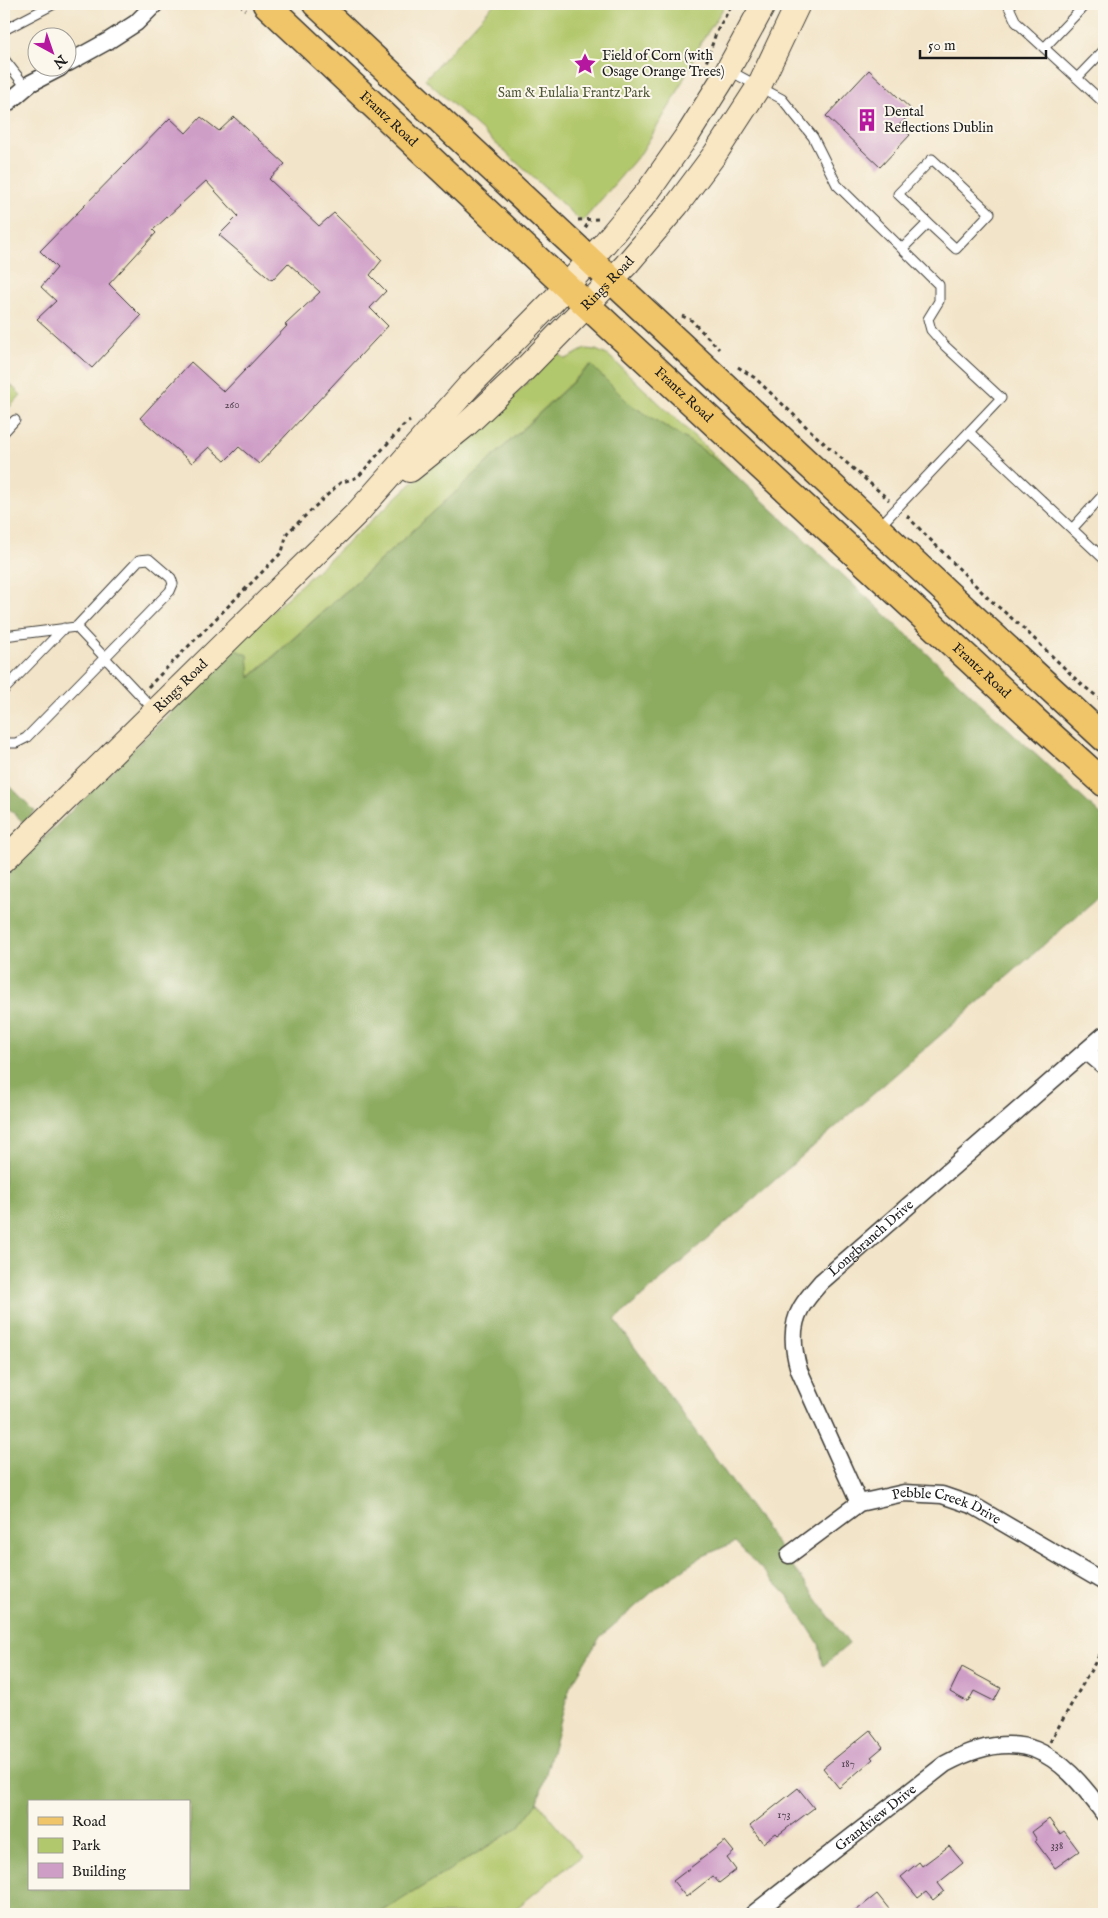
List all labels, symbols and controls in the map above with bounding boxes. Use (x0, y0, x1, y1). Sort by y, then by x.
north arrow (28, 28, 78, 78)
scale bar (920, 28, 1047, 60)
text: 50 m (928, 36, 956, 55)
place label: Field of Corn (with Osage Orange Trees) (602, 47, 725, 81)
text: N (49, 50, 71, 72)
place icon: Field of Corn (with Osage Orange Trees) (572, 51, 598, 77)
park label: Sam & Eulalia Frantz Park (498, 84, 651, 102)
street label: Frantz Road (356, 87, 422, 151)
place label: Dental Reflections Dublin (884, 103, 994, 137)
building icon: Dental Reflections Dublin (854, 107, 880, 133)
street label: Rings Road (577, 252, 639, 315)
street label: Frantz Road (651, 363, 717, 427)
house number: 260 (224, 398, 240, 412)
street label: Frantz Road (948, 639, 1015, 703)
street label: Rings Road (150, 655, 212, 717)
street label: Longbranch Drive (824, 1196, 918, 1281)
street label: Pebble Creek Drive (890, 1484, 1005, 1529)
house number: 187 (841, 1757, 855, 1771)
street label: Grandview Drive (832, 1780, 921, 1855)
legend (28, 1800, 190, 1890)
house number: 173 (777, 1808, 791, 1822)
text: Road (72, 1812, 107, 1831)
text: Park (72, 1836, 102, 1855)
house number: 338 (1051, 1839, 1063, 1853)
text: Building (72, 1862, 127, 1881)

